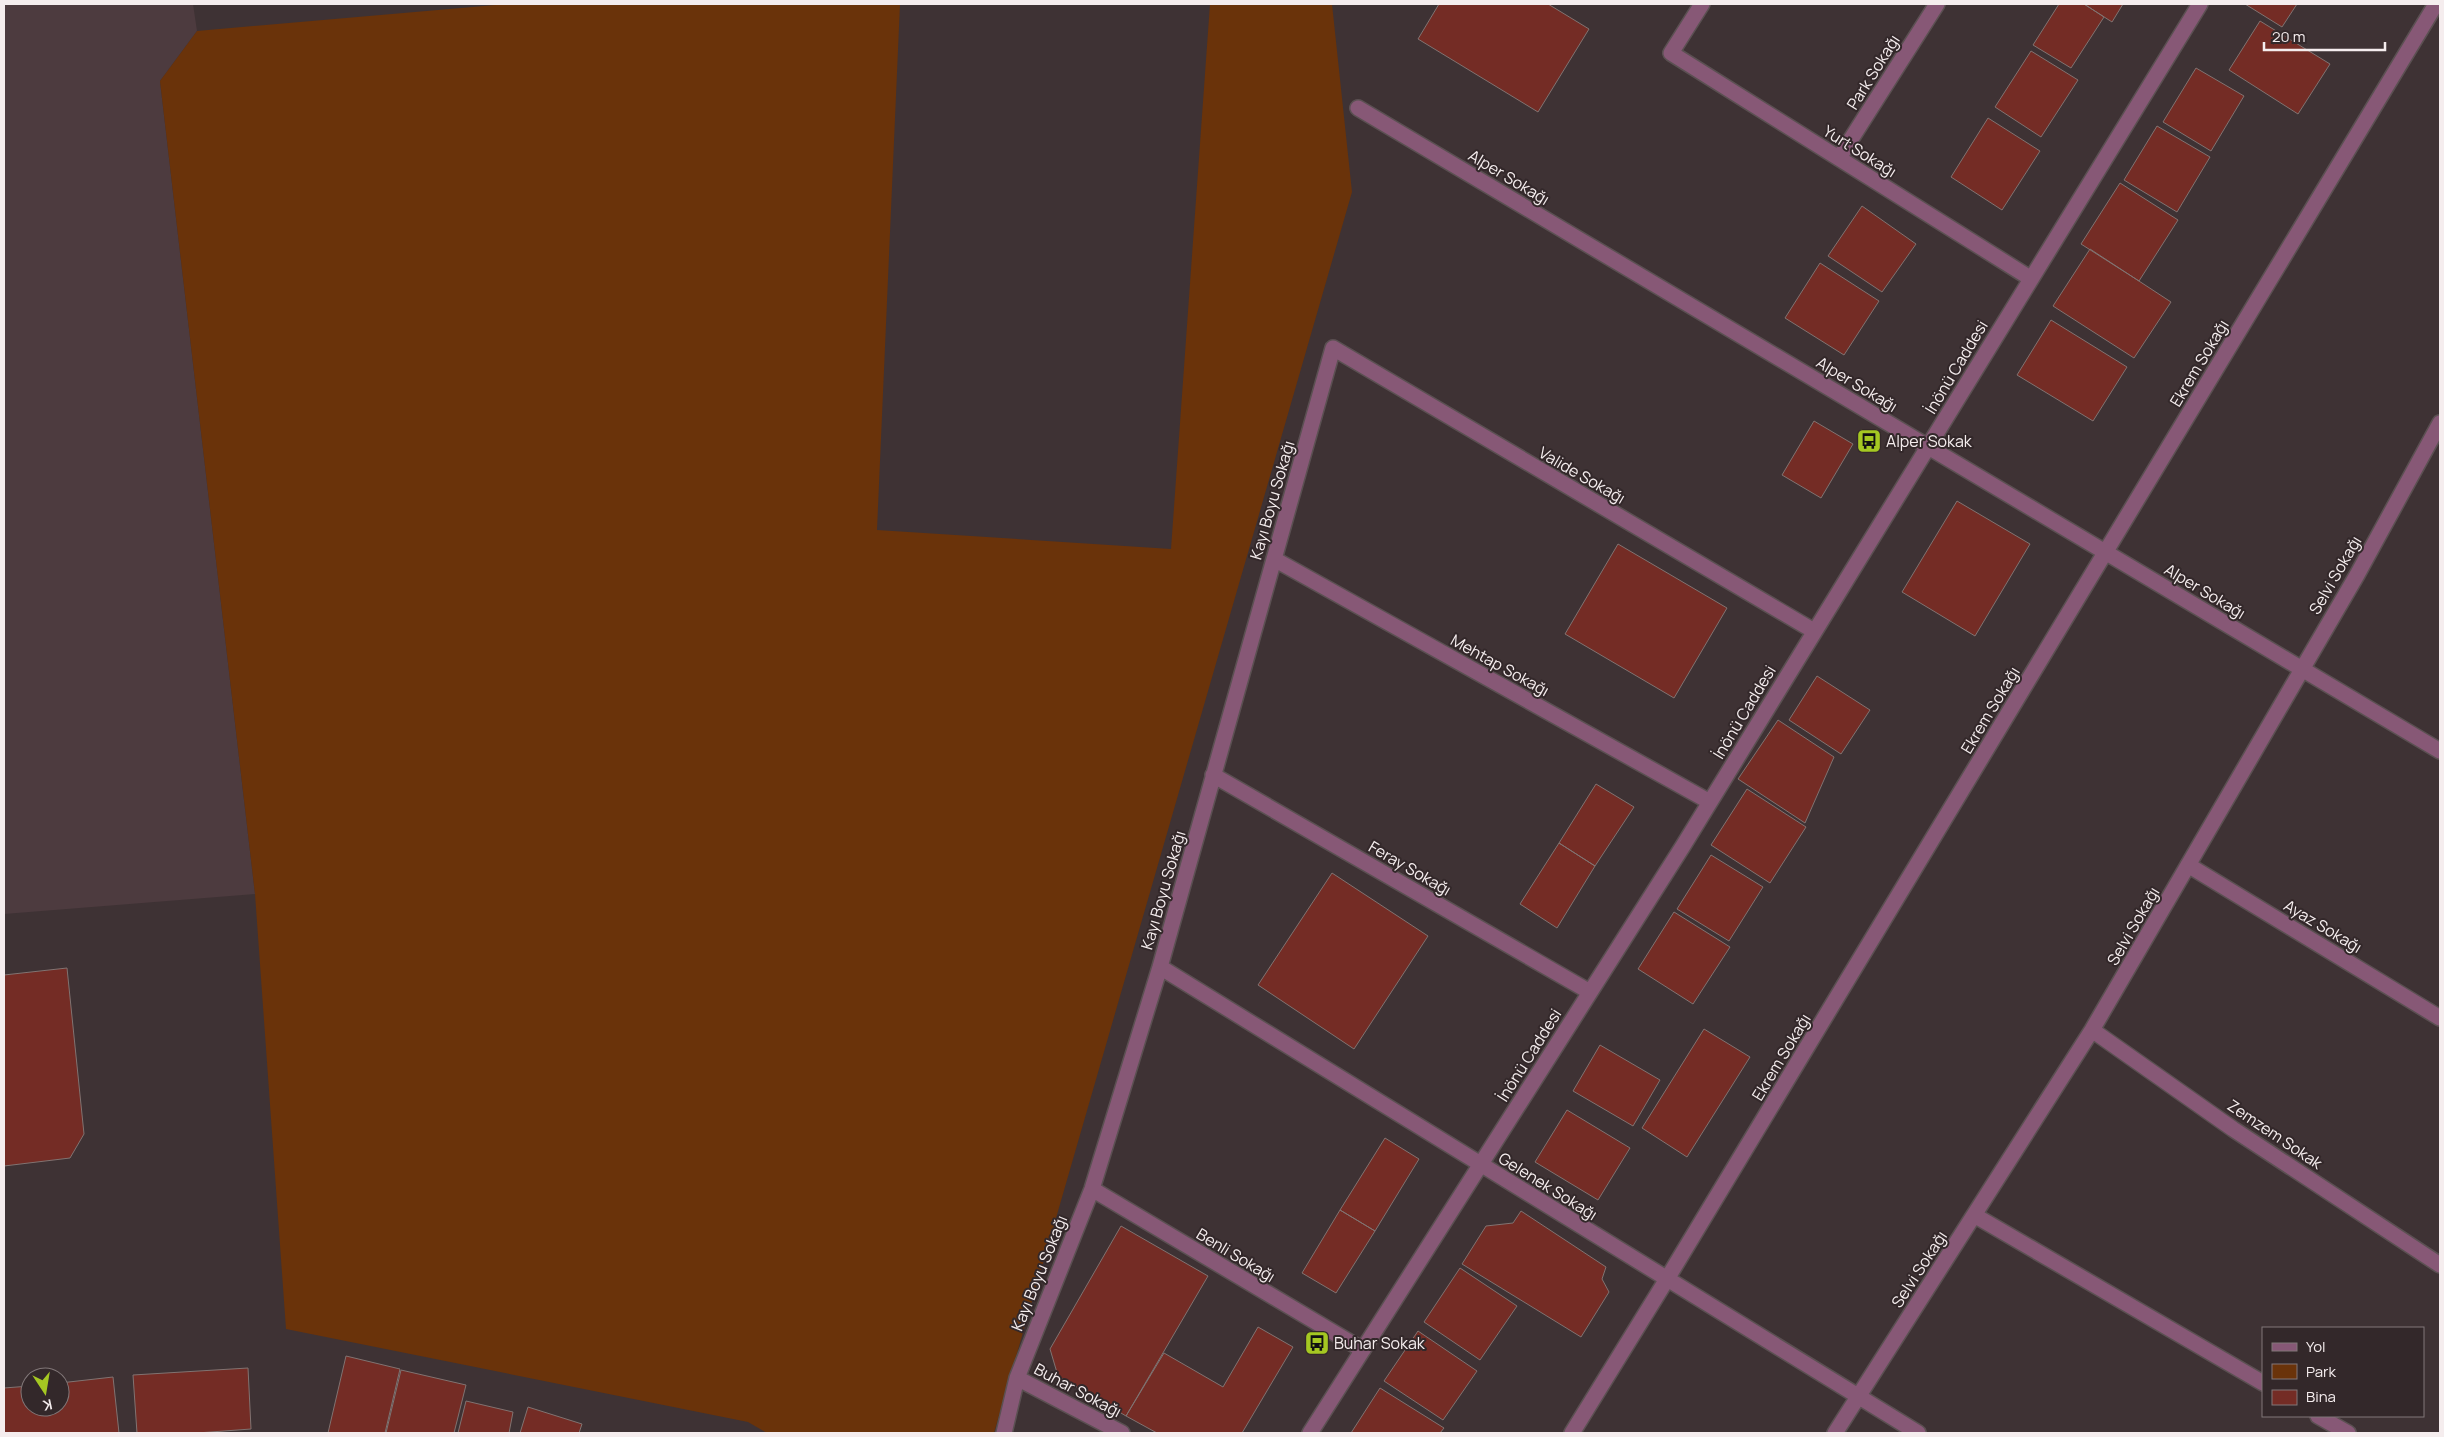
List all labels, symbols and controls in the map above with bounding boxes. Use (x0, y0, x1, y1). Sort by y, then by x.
scale bar (2264, 20, 2385, 52)
text: 20 m (2272, 26, 2305, 47)
street label: Park Sokağı (1841, 30, 1905, 114)
street label: Yurt Sokağı (1819, 120, 1901, 182)
street label: Alper Sokağı (1464, 144, 1554, 210)
street label: Ekrem Sokağı (2164, 315, 2234, 411)
street label: İnönü Caddesi (1919, 316, 1993, 418)
street label: Alper Sokağı (1812, 351, 1902, 417)
bus stop icon: Alper Sokak (1856, 428, 1882, 454)
place label: Alper Sokak (1886, 430, 1973, 452)
street label: Kayı Boyu Sokağı (1245, 438, 1299, 562)
street label: Valide Sokağı (1535, 441, 1629, 509)
street label: Selvi Sokağı (2304, 532, 2366, 618)
street label: Alper Sokağı (2160, 558, 2250, 624)
street label: Mehtap Sokağı (1447, 629, 1553, 701)
street label: İnönü Caddesi (1707, 661, 1781, 763)
street label: Ekrem Sokağı (1955, 662, 2025, 758)
street label: Kayı Boyu Sokağı (1136, 828, 1190, 952)
street label: Feray Sokağı (1365, 835, 1455, 901)
street label: Selvi Sokağı (2102, 883, 2164, 969)
street label: Ayaz Sokağı (2280, 894, 2366, 958)
street label: İnönü Caddesi (1492, 1004, 1566, 1106)
street label: Ekrem Sokağı (1746, 1009, 1816, 1105)
street label: Zemzem Sokak (2223, 1094, 2328, 1175)
street label: Gelenek Sokağı (1494, 1147, 1602, 1225)
street label: Kayı Boyu Sokağı (1006, 1212, 1072, 1334)
street label: Benli Sokağı (1192, 1223, 1280, 1287)
street label: Selvi Sokağı (1886, 1226, 1952, 1312)
legend (2262, 1327, 2424, 1417)
bus stop icon: Buhar Sokak (1304, 1330, 1330, 1356)
place label: Buhar Sokak (1334, 1332, 1426, 1354)
text: Yol (2306, 1336, 2326, 1357)
street label: Buhar Sokağı (1030, 1358, 1126, 1422)
text: Park (2306, 1361, 2336, 1382)
north arrow (20, 1367, 70, 1417)
text: Bina (2306, 1386, 2336, 1407)
text: K (40, 1395, 54, 1416)

